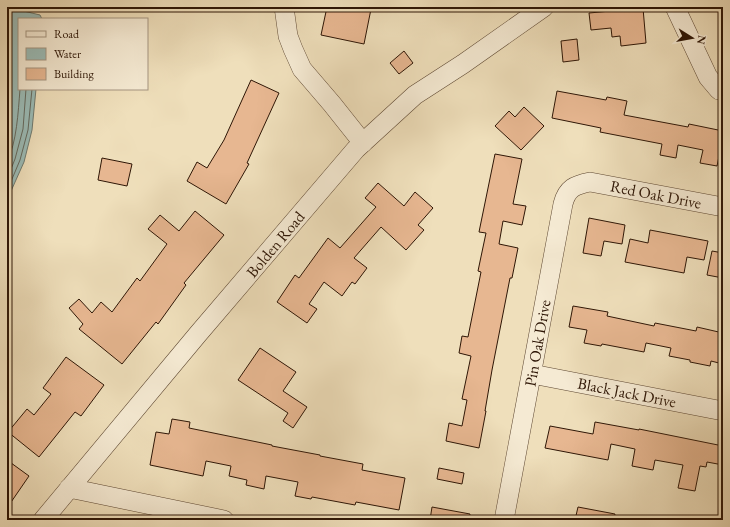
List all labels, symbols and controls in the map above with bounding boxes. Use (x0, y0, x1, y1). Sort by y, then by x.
legend (18, 18, 148, 90)
north arrow (672, 18, 712, 58)
text: Road (54, 26, 80, 42)
text: N (694, 34, 710, 46)
text: Water (54, 46, 81, 62)
text: Building (54, 66, 95, 82)
street label: Red Oak Drive (609, 175, 703, 214)
street label: Bolden Road (242, 206, 310, 282)
street label: Pin Oak Drive (520, 298, 555, 388)
street label: Black Jack Drive (576, 373, 678, 412)

